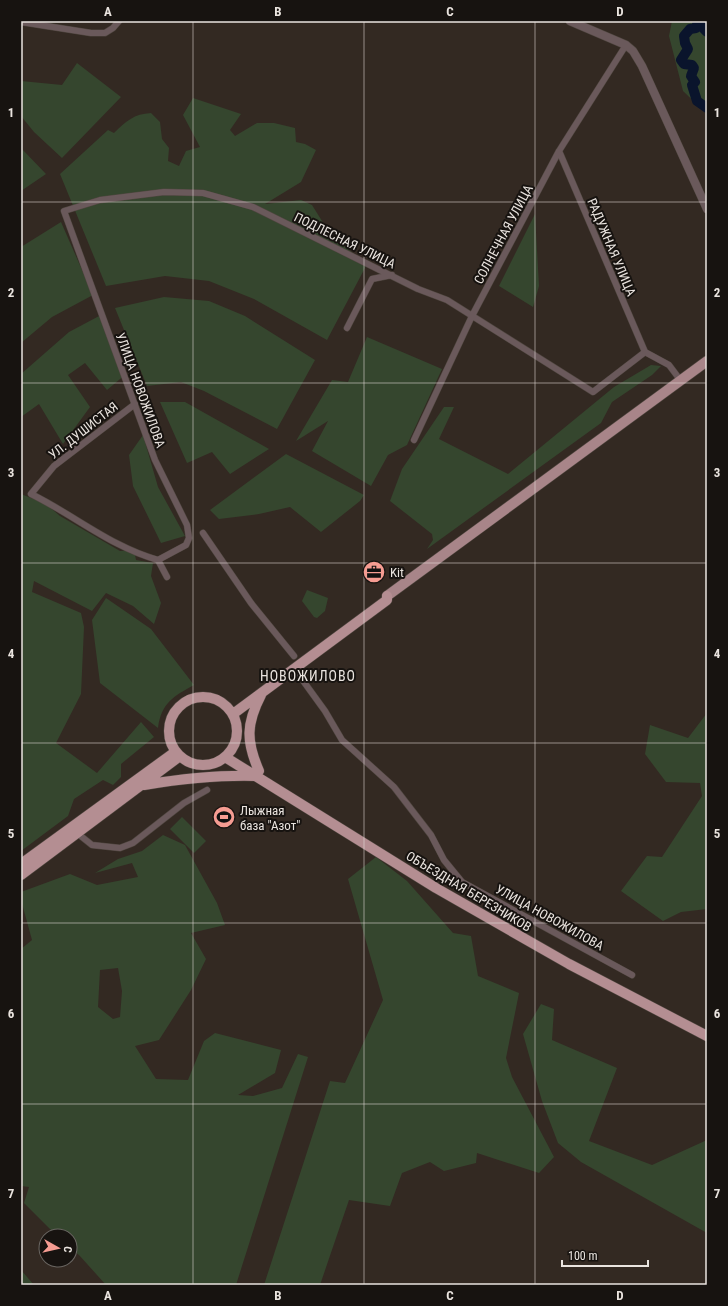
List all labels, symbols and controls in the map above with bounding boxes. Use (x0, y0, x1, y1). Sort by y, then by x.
text: A (104, 4, 112, 19)
text: B (274, 4, 282, 19)
text: C (446, 4, 454, 19)
text: D (616, 4, 624, 19)
text: 1 (8, 105, 14, 120)
text: 1 (714, 105, 720, 120)
street label: СОЛНЕЧНАЯ УЛИЦА (471, 182, 536, 286)
street label: РАДУЖНАЯ УЛИЦА (584, 196, 639, 299)
street label: ПОДЛЕСНАЯ УЛИЦА (292, 209, 398, 272)
text: 2 (8, 285, 15, 300)
text: 2 (714, 285, 721, 300)
street label: УЛИЦА НОВОЖИЛОВА (113, 331, 168, 450)
street label: УЛ. ДУШИСТАЯ (46, 399, 121, 462)
text: 3 (8, 465, 14, 480)
text: 3 (714, 465, 720, 480)
office icon: Kit (361, 559, 387, 585)
place label: Kit (390, 565, 404, 580)
text: 4 (8, 646, 15, 661)
text: 4 (714, 646, 721, 661)
district label: НОВОЖИЛОВО (260, 668, 356, 684)
place label: Лыжная база "Азот" (240, 803, 300, 833)
sports icon: Лыжная база "Азот" (211, 804, 237, 830)
text: 5 (8, 826, 15, 841)
text: 5 (714, 826, 721, 841)
street label: ОБЪЕЗДНАЯ БЕРЕЗНИКОВ (403, 848, 534, 935)
street label: УЛИЦА НОВОЖИЛОВА (493, 881, 607, 954)
text: 6 (8, 1006, 15, 1021)
text: 6 (714, 1006, 721, 1021)
text: 7 (8, 1186, 15, 1201)
text: 7 (714, 1186, 721, 1201)
north arrow (38, 1228, 78, 1268)
scale bar (562, 1242, 648, 1268)
text: С (61, 1245, 74, 1253)
text: 100 m (568, 1249, 598, 1263)
text: A (104, 1288, 112, 1303)
text: B (274, 1288, 282, 1303)
text: C (446, 1288, 454, 1303)
text: D (616, 1288, 624, 1303)

